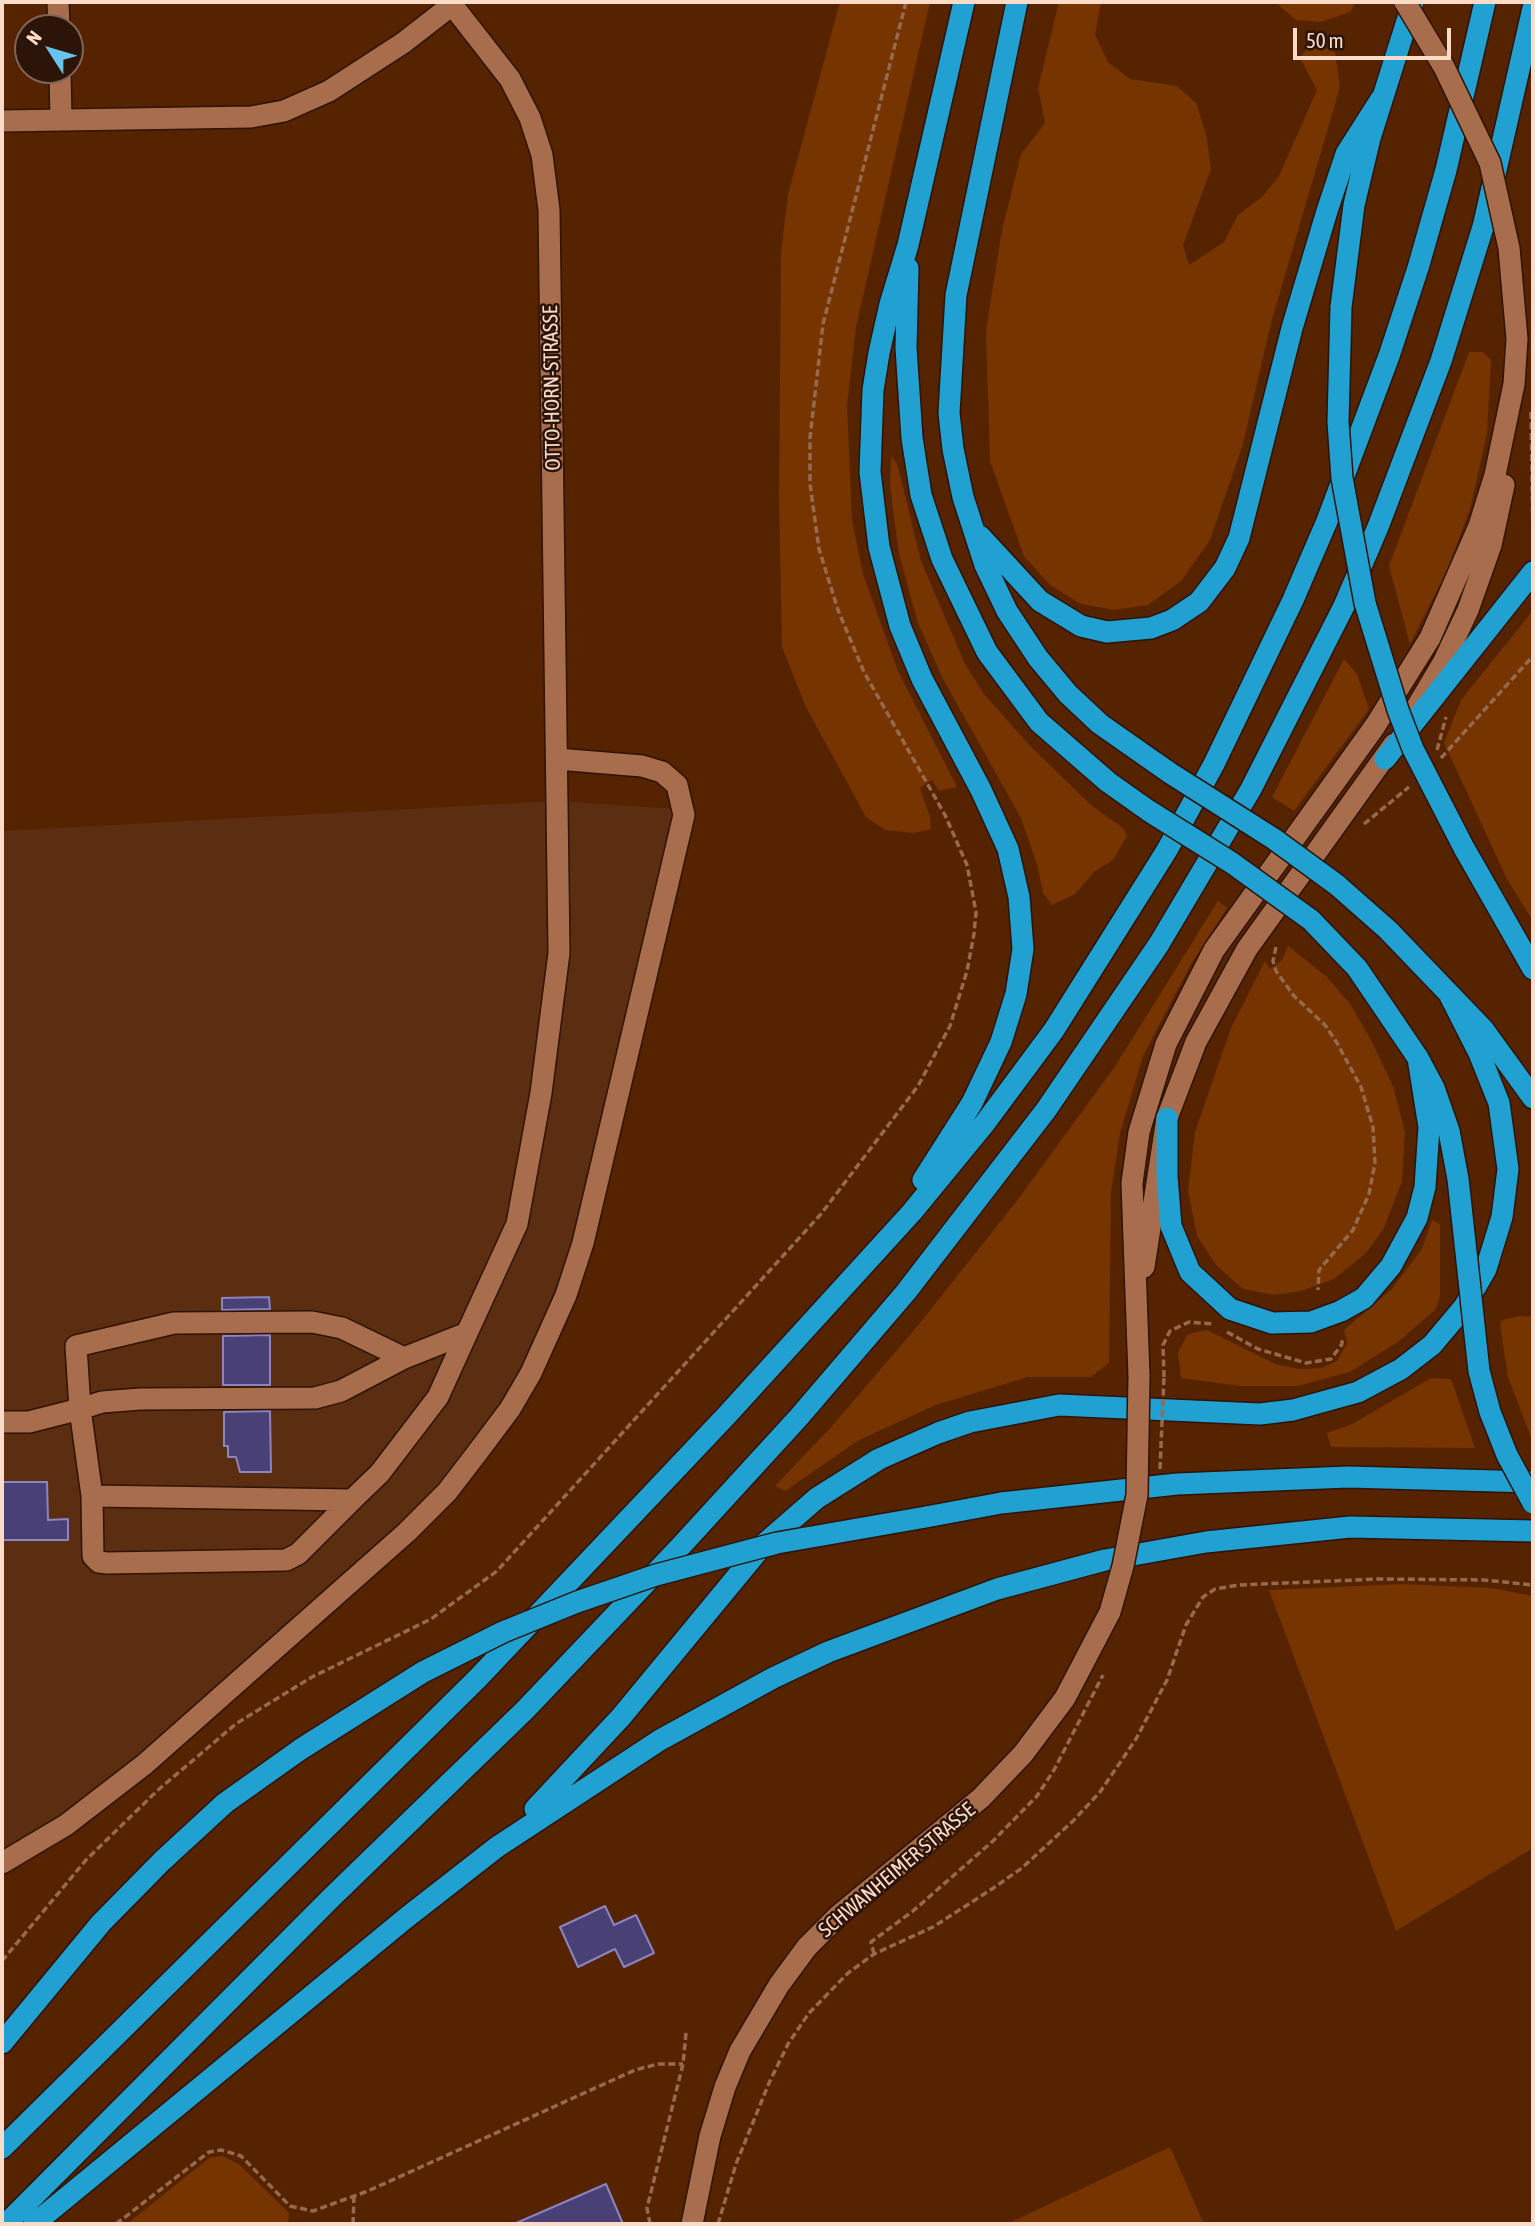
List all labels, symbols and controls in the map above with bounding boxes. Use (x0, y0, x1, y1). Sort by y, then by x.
north arrow (14, 14, 84, 84)
scale bar (1297, 14, 1454, 58)
text: N (22, 26, 46, 49)
text: 50 m (1306, 28, 1344, 52)
street label: OTTO-HORN-STRASSE (538, 305, 566, 471)
street label: SCHWANHEIMER STRASSE (814, 1797, 980, 1943)

